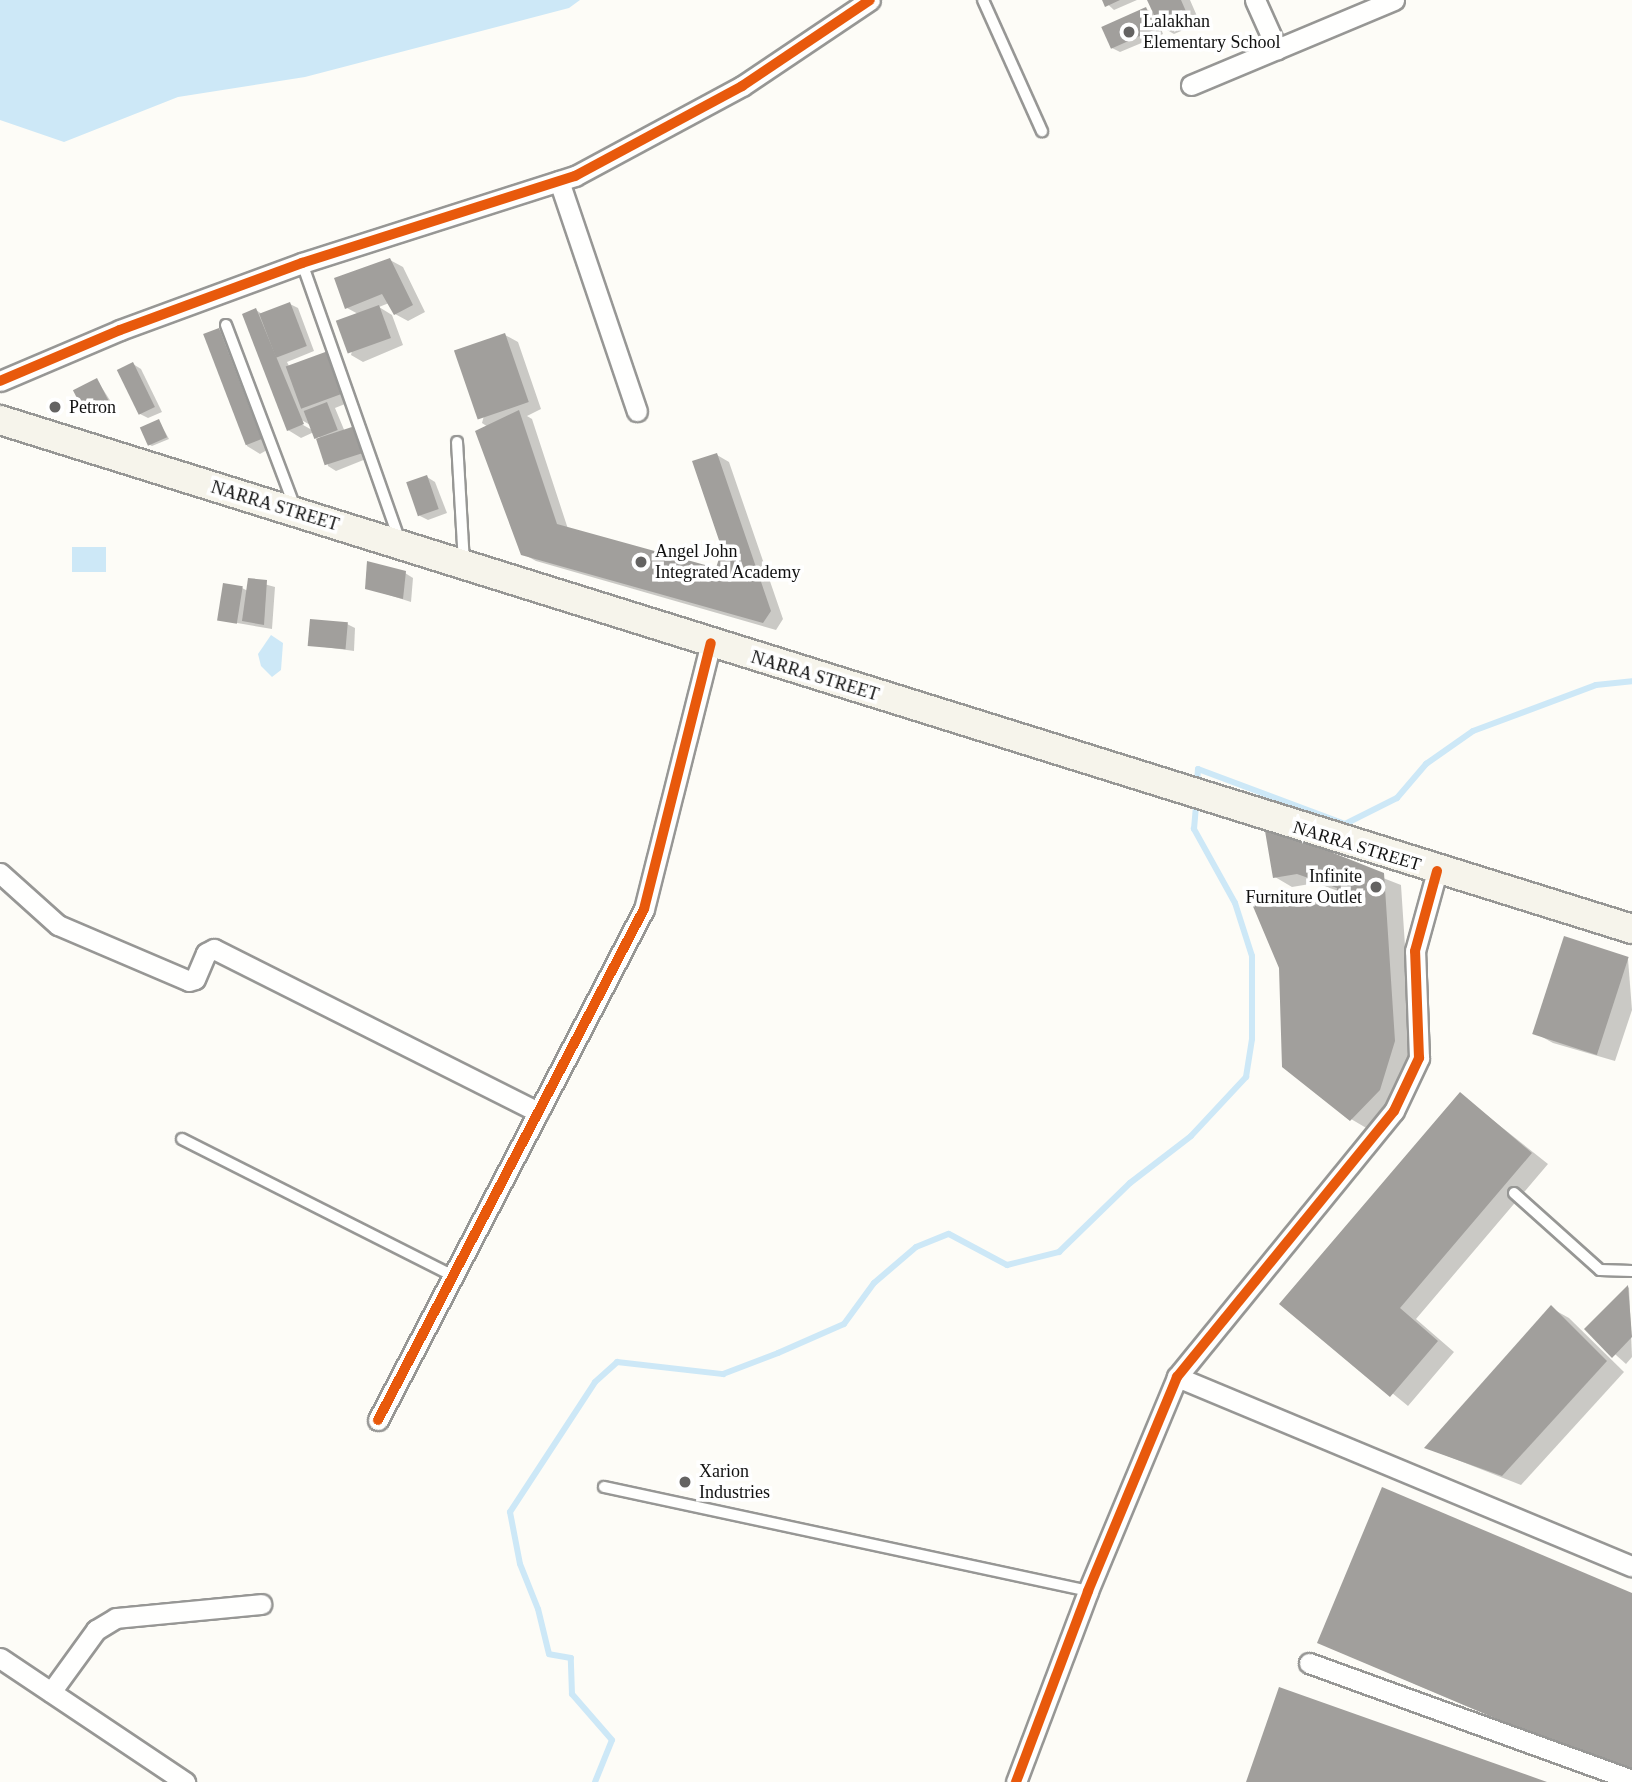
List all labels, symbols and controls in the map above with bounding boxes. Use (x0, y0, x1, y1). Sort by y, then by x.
place label: Lalakhan Elementary School (1143, 11, 1280, 54)
marker: Lalakhan Elementary School (1121, 24, 1137, 40)
place label: Petron (69, 396, 116, 418)
marker: Petron (47, 399, 63, 415)
street label: NARRA STREET (208, 476, 342, 536)
place label: Angel John Integrated Academy (655, 541, 801, 584)
marker: Angel John Integrated Academy (633, 554, 649, 570)
street label: NARRA STREET (748, 646, 882, 706)
street label: NARRA STREET (1290, 816, 1424, 876)
place label: Infinite Furniture Outlet (1246, 866, 1362, 908)
marker: Infinite Furniture Outlet (1368, 879, 1384, 895)
place label: Xarion Industries (699, 1461, 770, 1504)
marker: Xarion Industries (677, 1474, 693, 1490)

